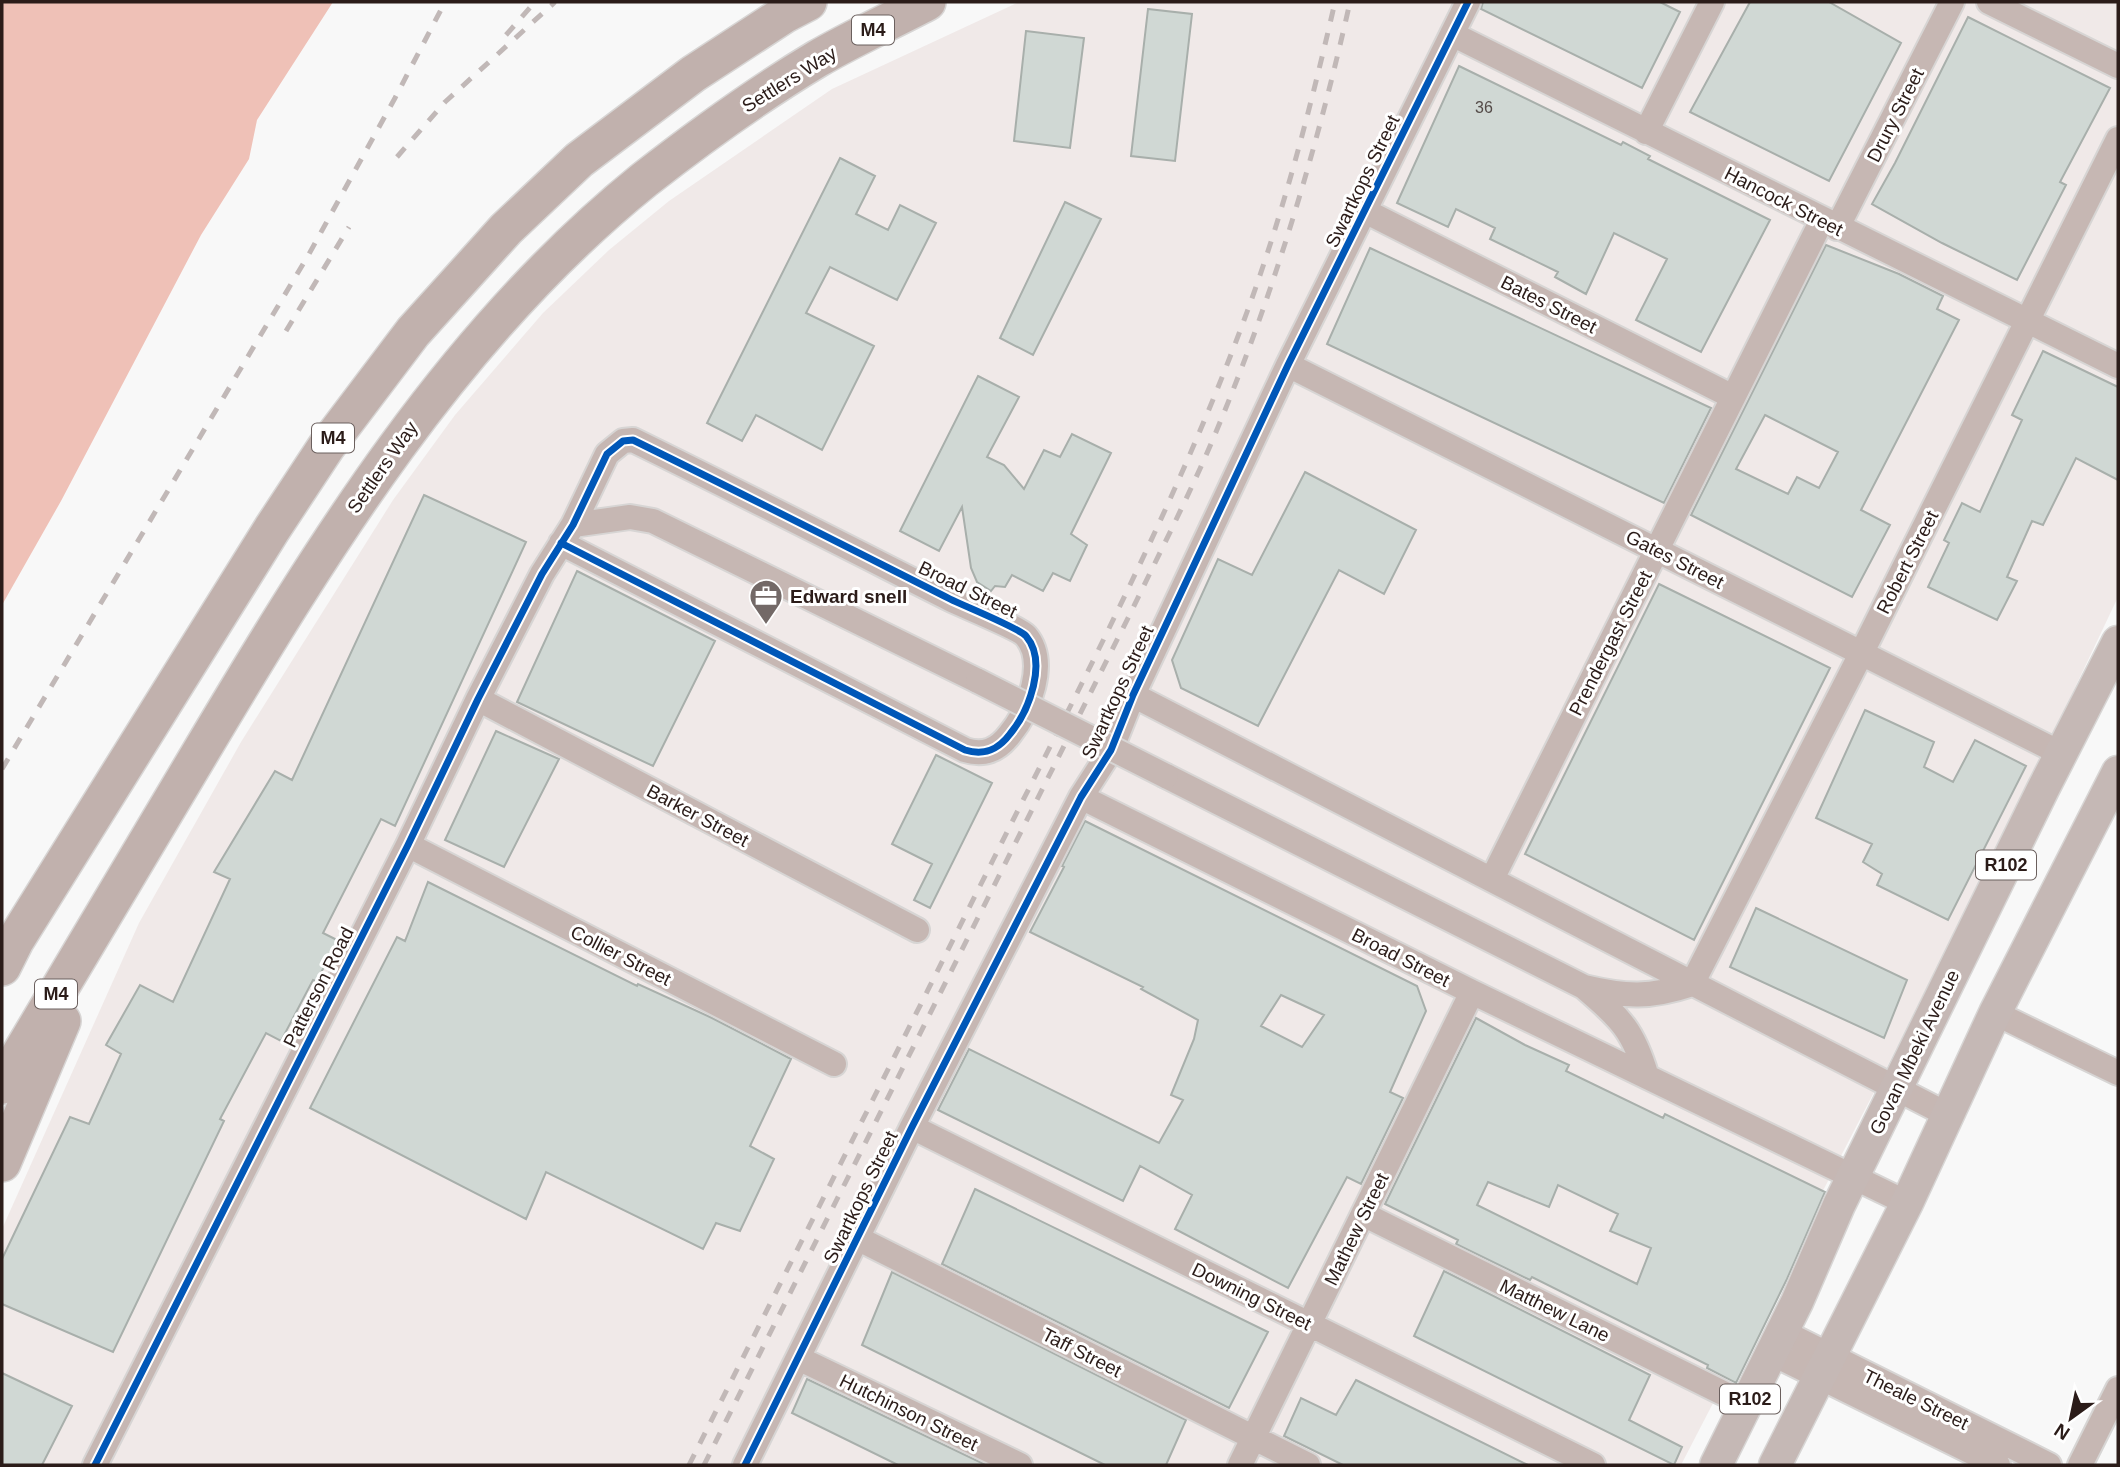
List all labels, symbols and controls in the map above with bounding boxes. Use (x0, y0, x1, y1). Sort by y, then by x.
road number: M4 (852, 15, 894, 44)
street label: Settlers Way (738, 42, 841, 117)
street label: Drury Street (1863, 64, 1928, 166)
house number: 36 (1475, 99, 1493, 116)
street label: Swartkops Street (1321, 111, 1404, 251)
street label: Hancock Street (1721, 163, 1847, 241)
street label: Bates Street (1497, 271, 1601, 338)
street label: Settlers Way (343, 417, 422, 517)
road number: M4 (312, 424, 354, 452)
street label: Robert Street (1872, 506, 1943, 617)
street label: Gates Street (1622, 526, 1728, 593)
street label: Broad Street (915, 557, 1021, 623)
street label: Prendergast Street (1565, 567, 1656, 719)
office icon: Edward snell (747, 577, 785, 626)
place label: Edward snell (790, 586, 907, 607)
street label: Swartkops Street (1077, 622, 1158, 762)
street label: Barker Street (643, 780, 753, 851)
road number: R102 (1976, 850, 2036, 880)
street label: Collier Street (567, 921, 675, 990)
street label: Patterson Road (279, 924, 358, 1051)
street label: Broad Street (1348, 924, 1454, 991)
street label: Govan Mbeki Avenue (1865, 967, 1963, 1138)
road number: M4 (35, 979, 77, 1009)
street label: Swartkops Street (819, 1127, 902, 1267)
street label: Mathew Street (1320, 1169, 1393, 1289)
street label: Downing Street (1189, 1259, 1315, 1335)
street label: Matthew Lane (1497, 1275, 1613, 1346)
street label: Taff Street (1039, 1324, 1126, 1382)
street label: Theale Street (1860, 1365, 1972, 1434)
street label: Hutchinson Street (836, 1370, 982, 1455)
north arrow (2036, 1383, 2106, 1453)
road number: R102 (1720, 1384, 1780, 1414)
text: N (2051, 1419, 2073, 1444)

